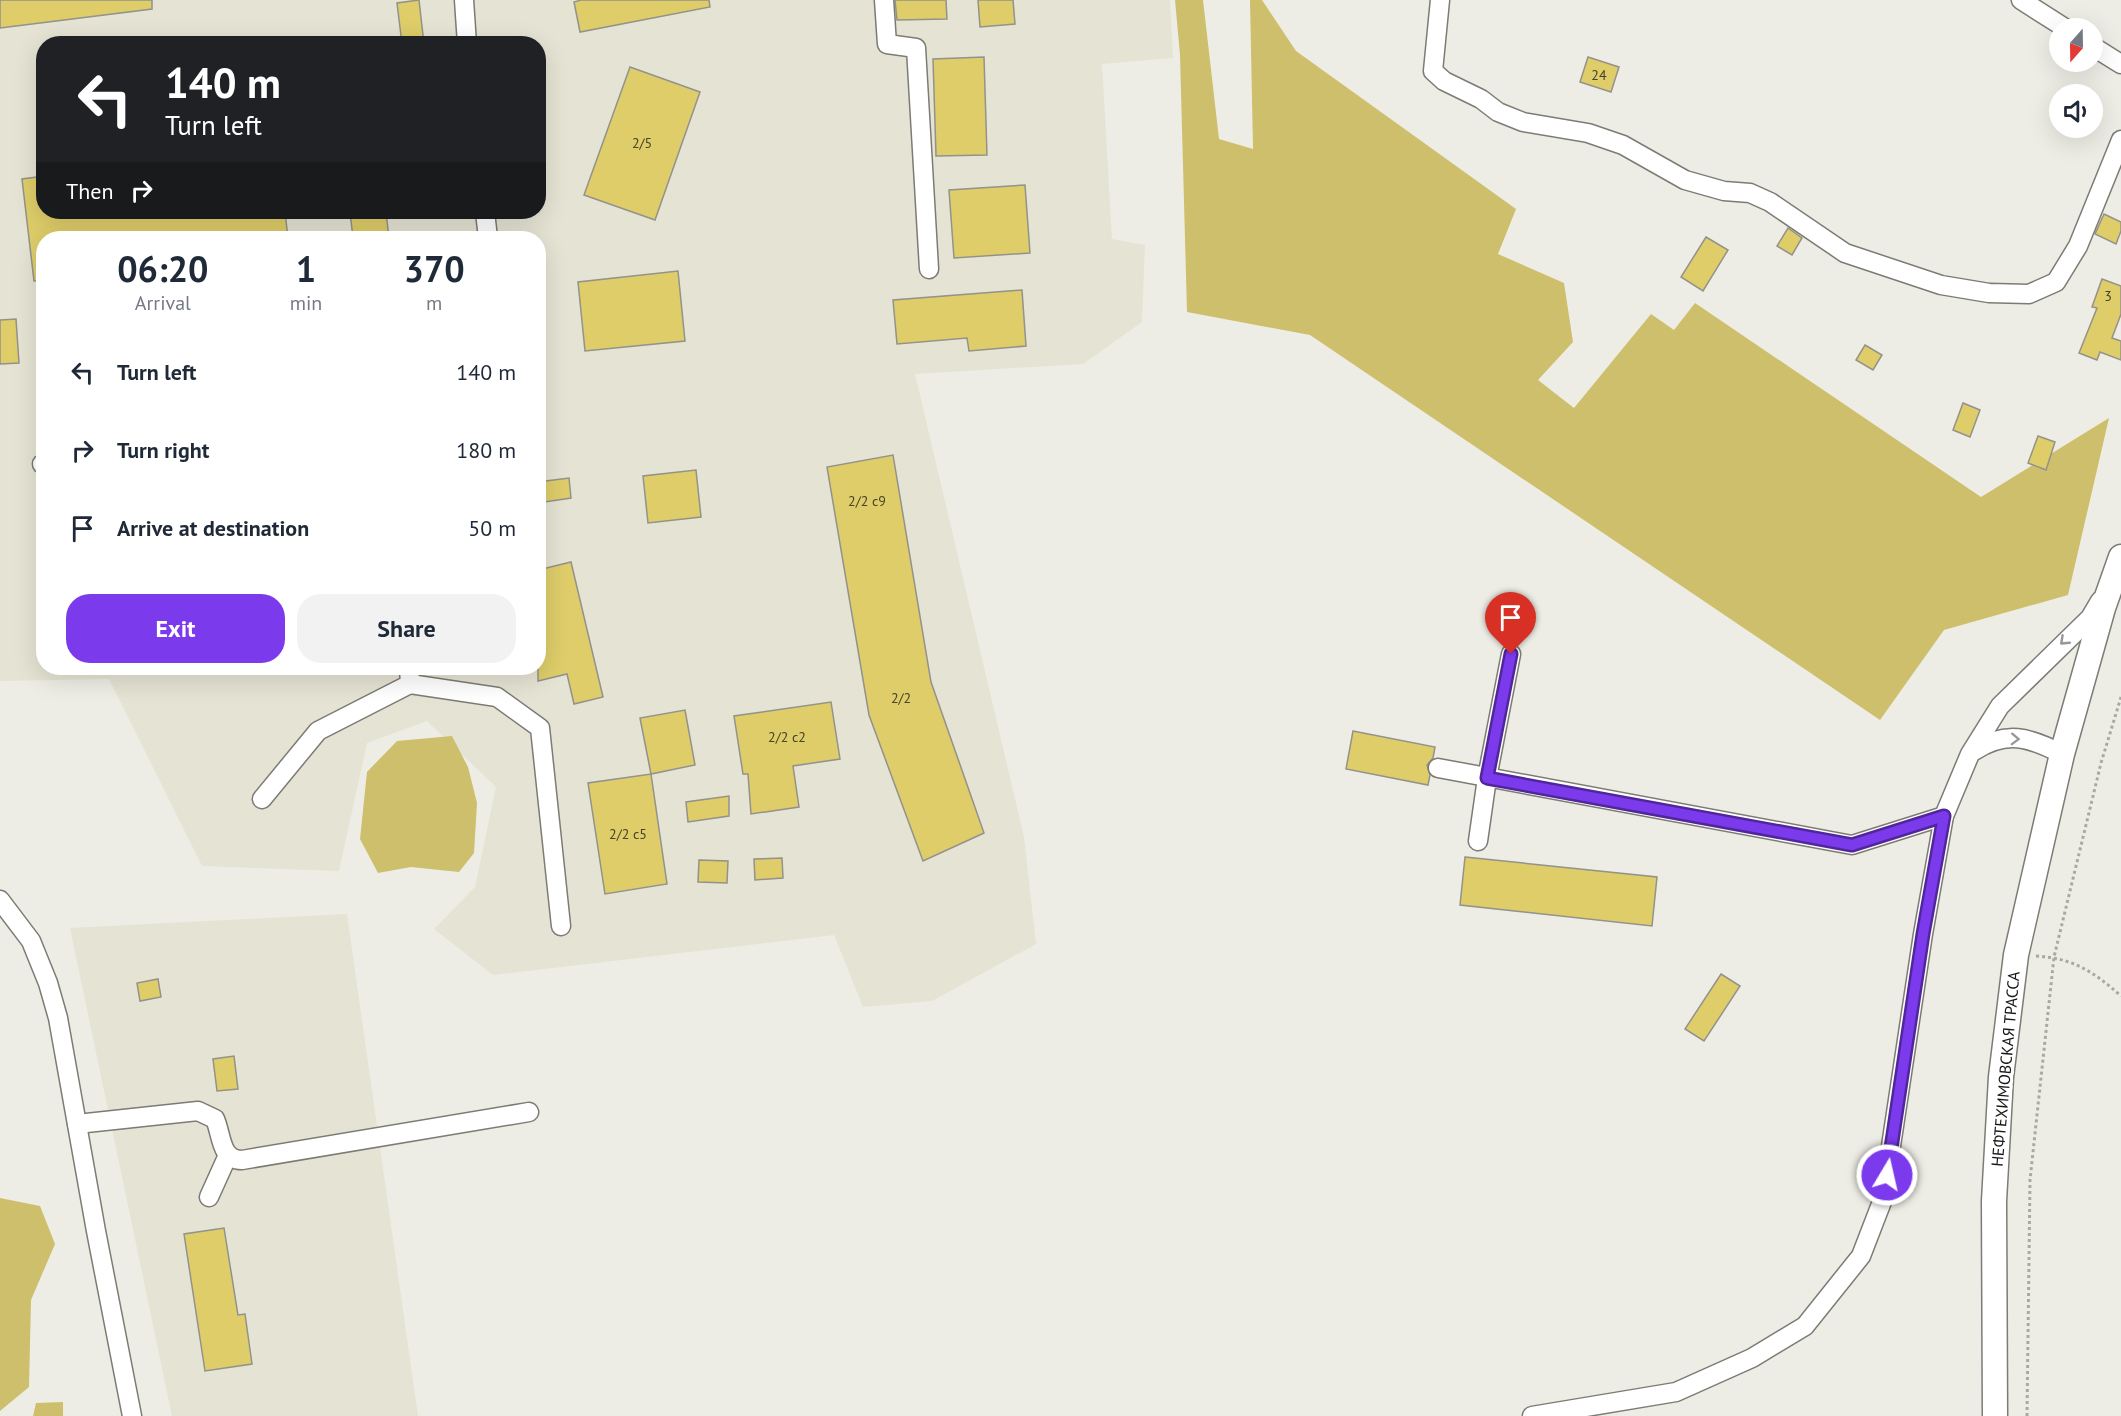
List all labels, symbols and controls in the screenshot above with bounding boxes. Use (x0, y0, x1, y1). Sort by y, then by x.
north arrow (2049, 18, 2103, 72)
map controls (2049, 18, 2103, 138)
text: 140 m (165, 55, 281, 110)
icon: left (66, 60, 144, 138)
house number: 24 (1591, 66, 1607, 84)
button: sound (2049, 84, 2103, 138)
text: Turn left (165, 108, 262, 142)
house number: 2/5 (632, 134, 652, 152)
icon: right (125, 174, 158, 207)
text: Then (66, 177, 113, 205)
text: 06:20 (117, 245, 209, 292)
text: 1 (296, 245, 316, 292)
text: 370 (404, 245, 465, 292)
house number: 3 (2104, 287, 2112, 305)
text: Arrival (135, 290, 191, 316)
text: min (290, 290, 322, 316)
text: m (426, 290, 442, 316)
icon: left (66, 356, 99, 389)
text: Turn left (117, 358, 197, 386)
text: 140 m (456, 358, 516, 386)
icon: right (66, 434, 99, 467)
text: Turn right (117, 436, 209, 464)
text: 180 m (456, 436, 516, 464)
house number: 2/2 с9 (848, 492, 886, 510)
icon: arrive (66, 512, 99, 545)
text: Arrive at destination (117, 514, 309, 542)
text: 50 m (468, 514, 516, 542)
pin (1485, 592, 1536, 654)
button: Exit (66, 594, 285, 663)
button: Share (297, 594, 516, 663)
icon: arrive (1494, 601, 1527, 634)
one-way arrow (2061, 634, 2072, 645)
house number: 2/2 (891, 689, 911, 707)
house number: 2/2 с2 (768, 728, 806, 746)
one-way arrow (2011, 733, 2020, 746)
house number: 2/2 с5 (609, 825, 647, 843)
street label: НЕФТЕХИМОВСКАЯ ТРАССА (1987, 970, 2024, 1167)
position arrow (1855, 1143, 1919, 1207)

